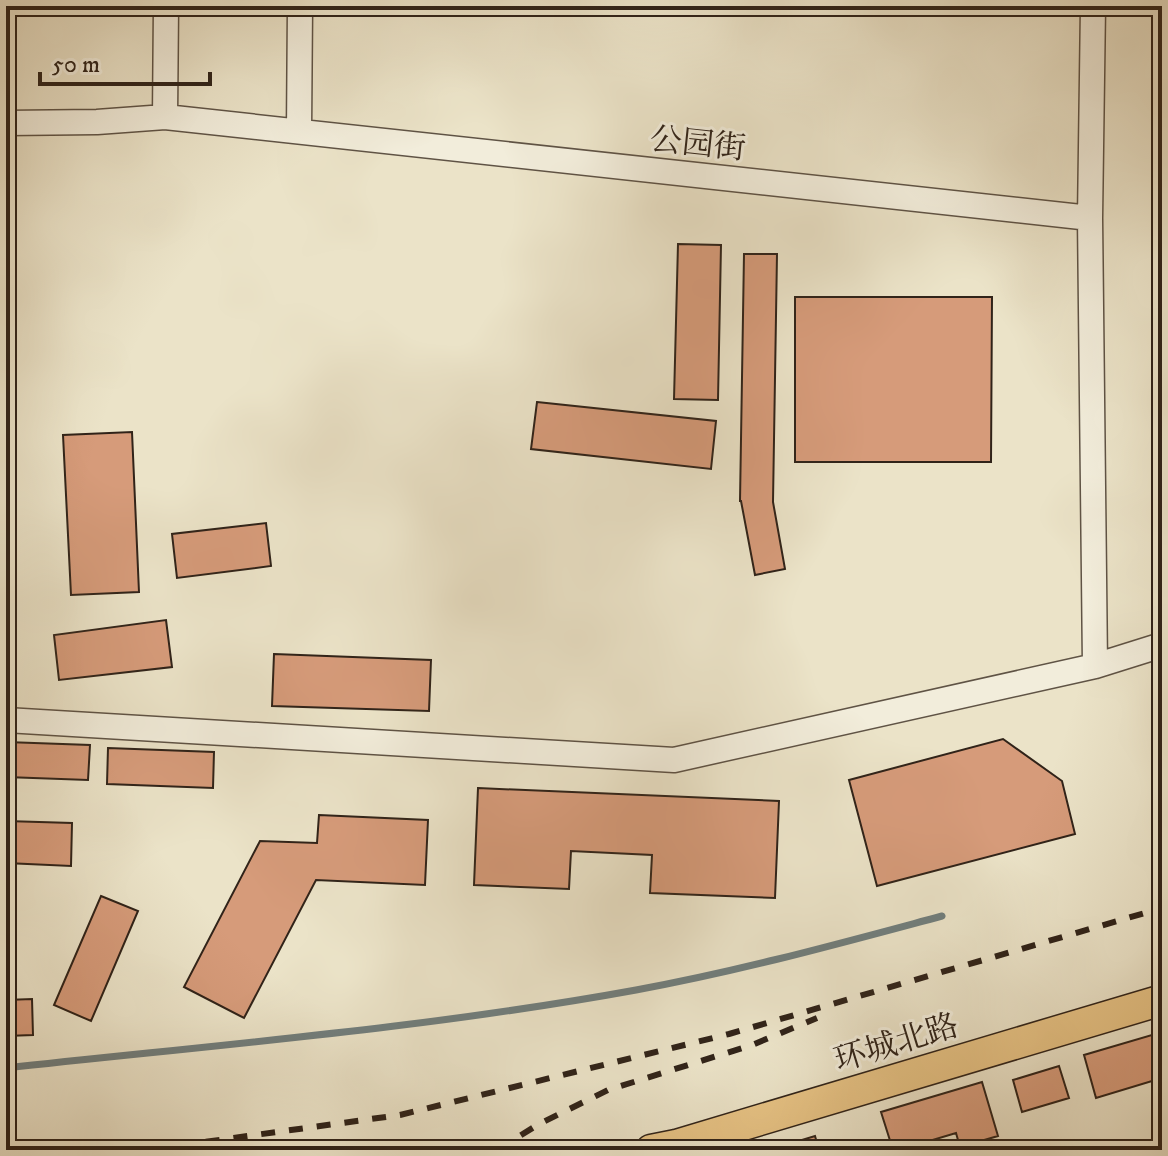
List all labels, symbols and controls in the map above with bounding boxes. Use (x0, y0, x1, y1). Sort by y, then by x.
scale bar (40, 36, 210, 86)
text: 50 m (52, 50, 100, 80)
street label: 公园街 (648, 120, 748, 170)
street label: 环城北路 (830, 1006, 964, 1082)

